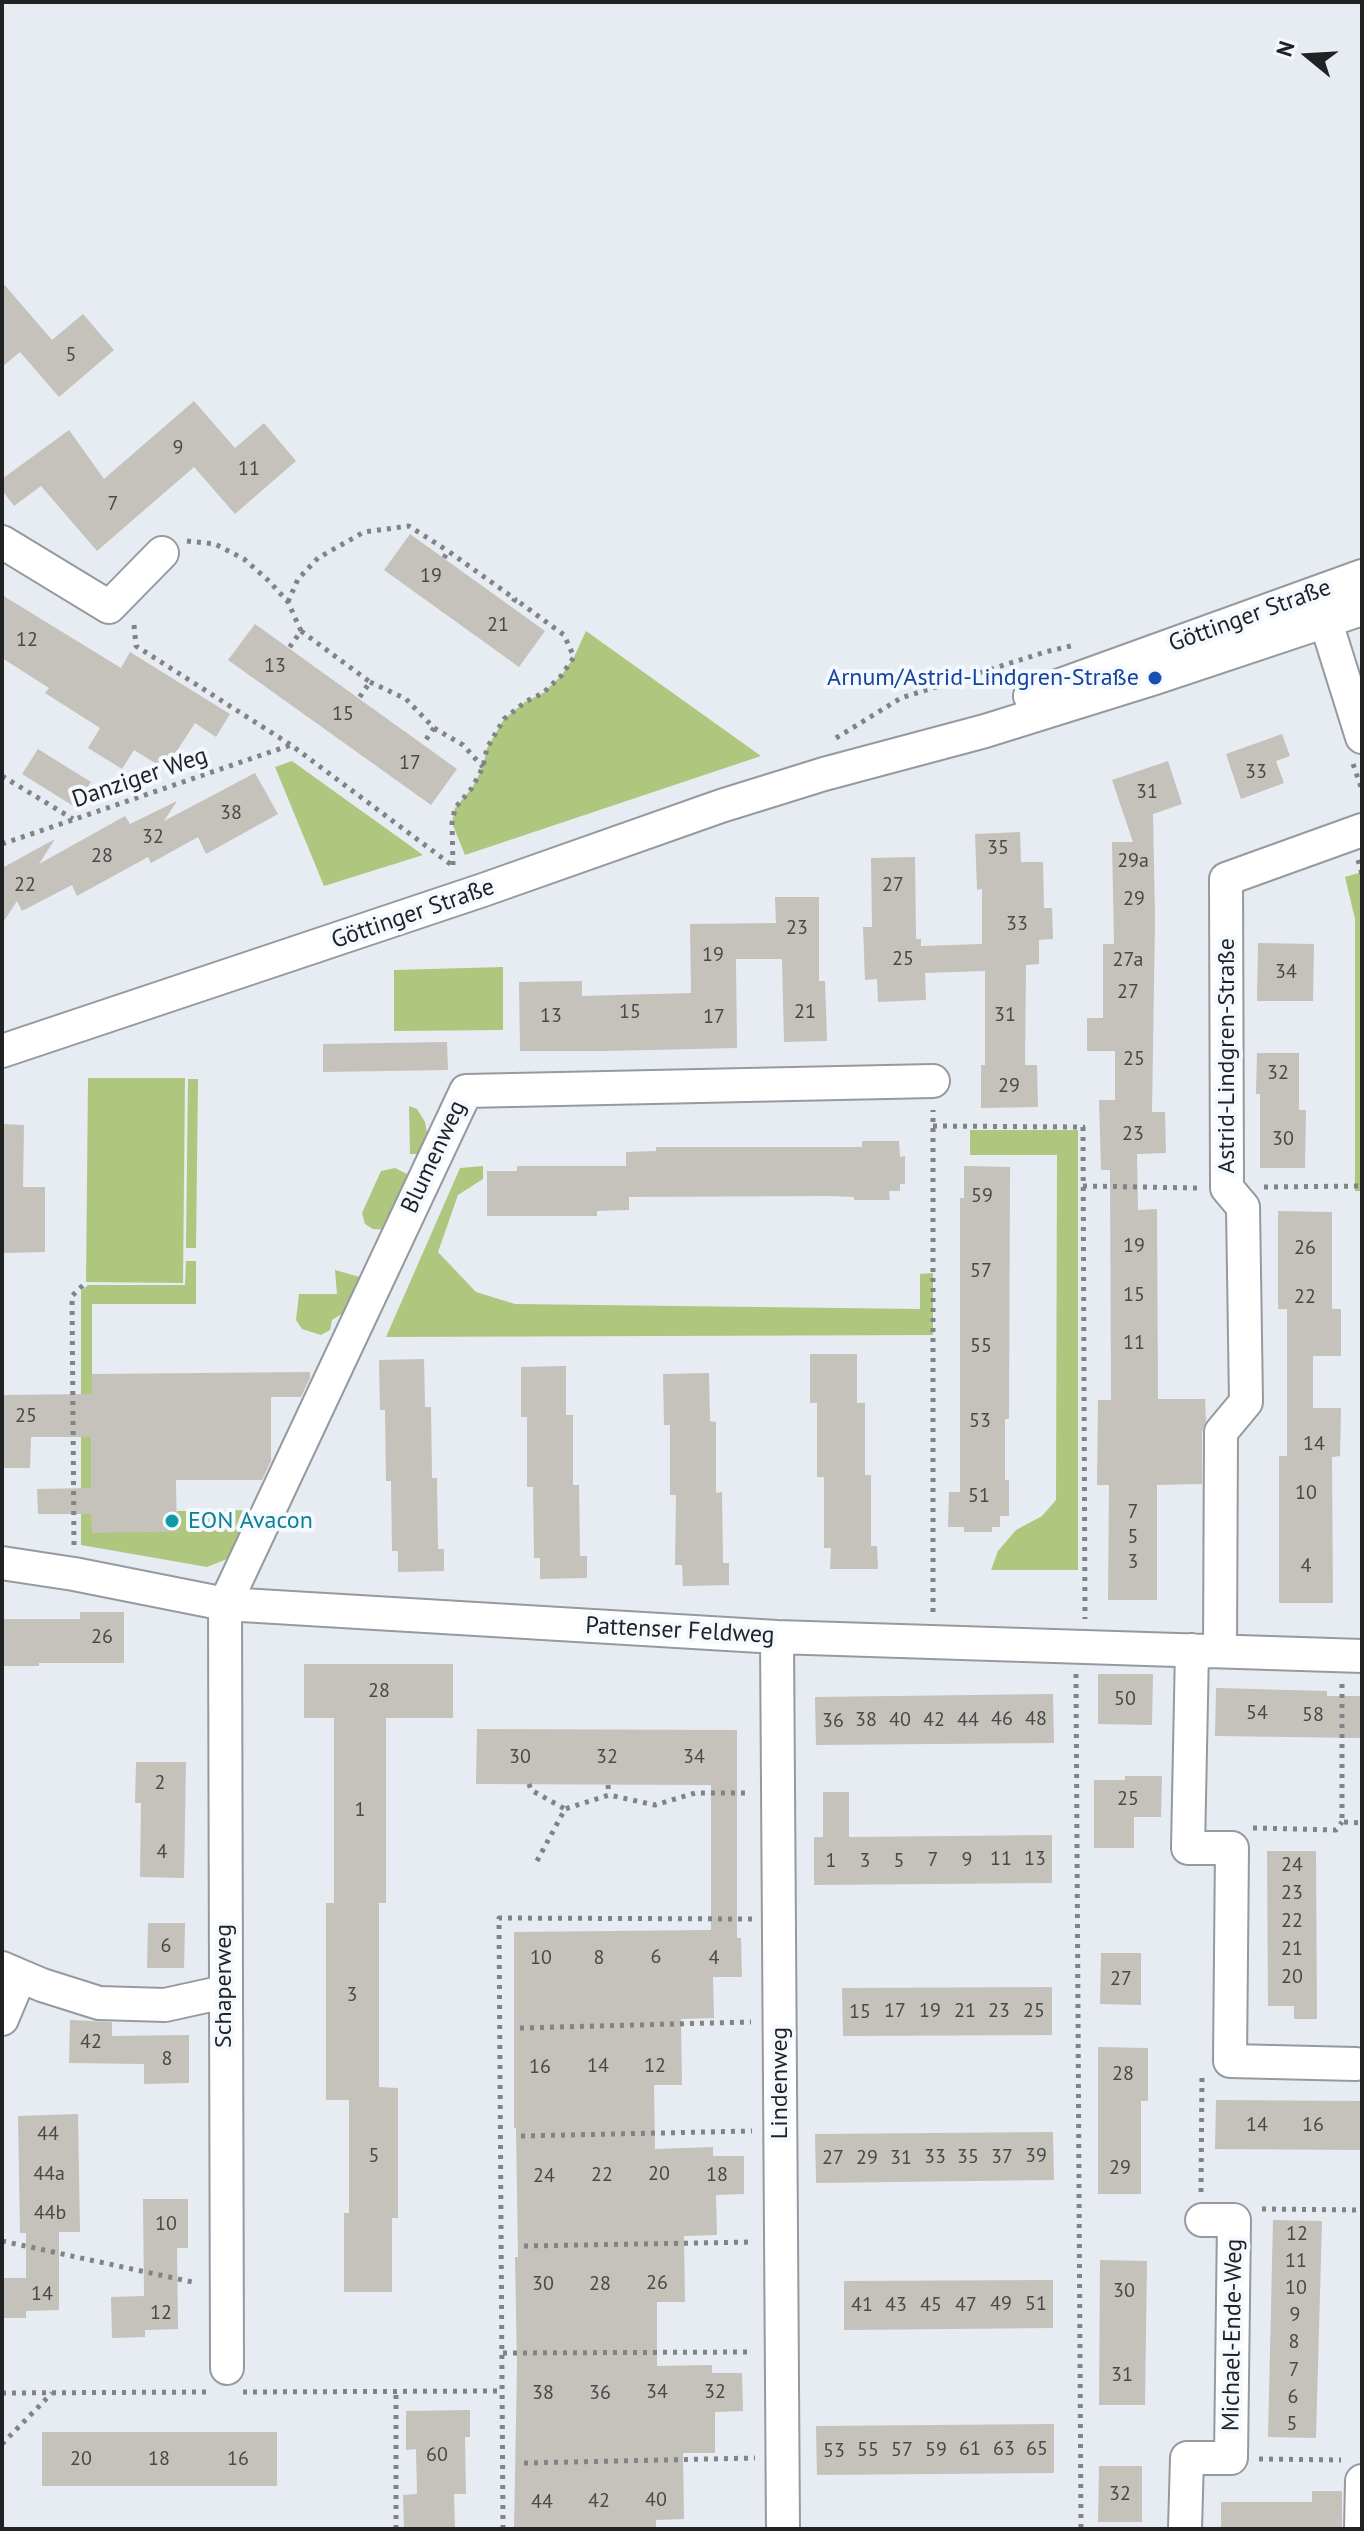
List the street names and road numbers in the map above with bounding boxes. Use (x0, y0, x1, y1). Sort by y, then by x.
street label: Göttinger Straße (1165, 573, 1335, 659)
street label: Danziger Weg (69, 741, 211, 815)
street label: Göttinger Straße (328, 873, 498, 955)
street label: Astrid-Lindgren-Straße (1213, 938, 1241, 1174)
street label: Blumenweg (395, 1096, 473, 1218)
street label: Pattenser Feldweg (585, 1612, 775, 1650)
street label: Schaperweg (210, 1924, 238, 2048)
street label: Lindenweg (766, 2027, 794, 2139)
street label: Michael-Ende-Weg (1217, 2238, 1249, 2432)

